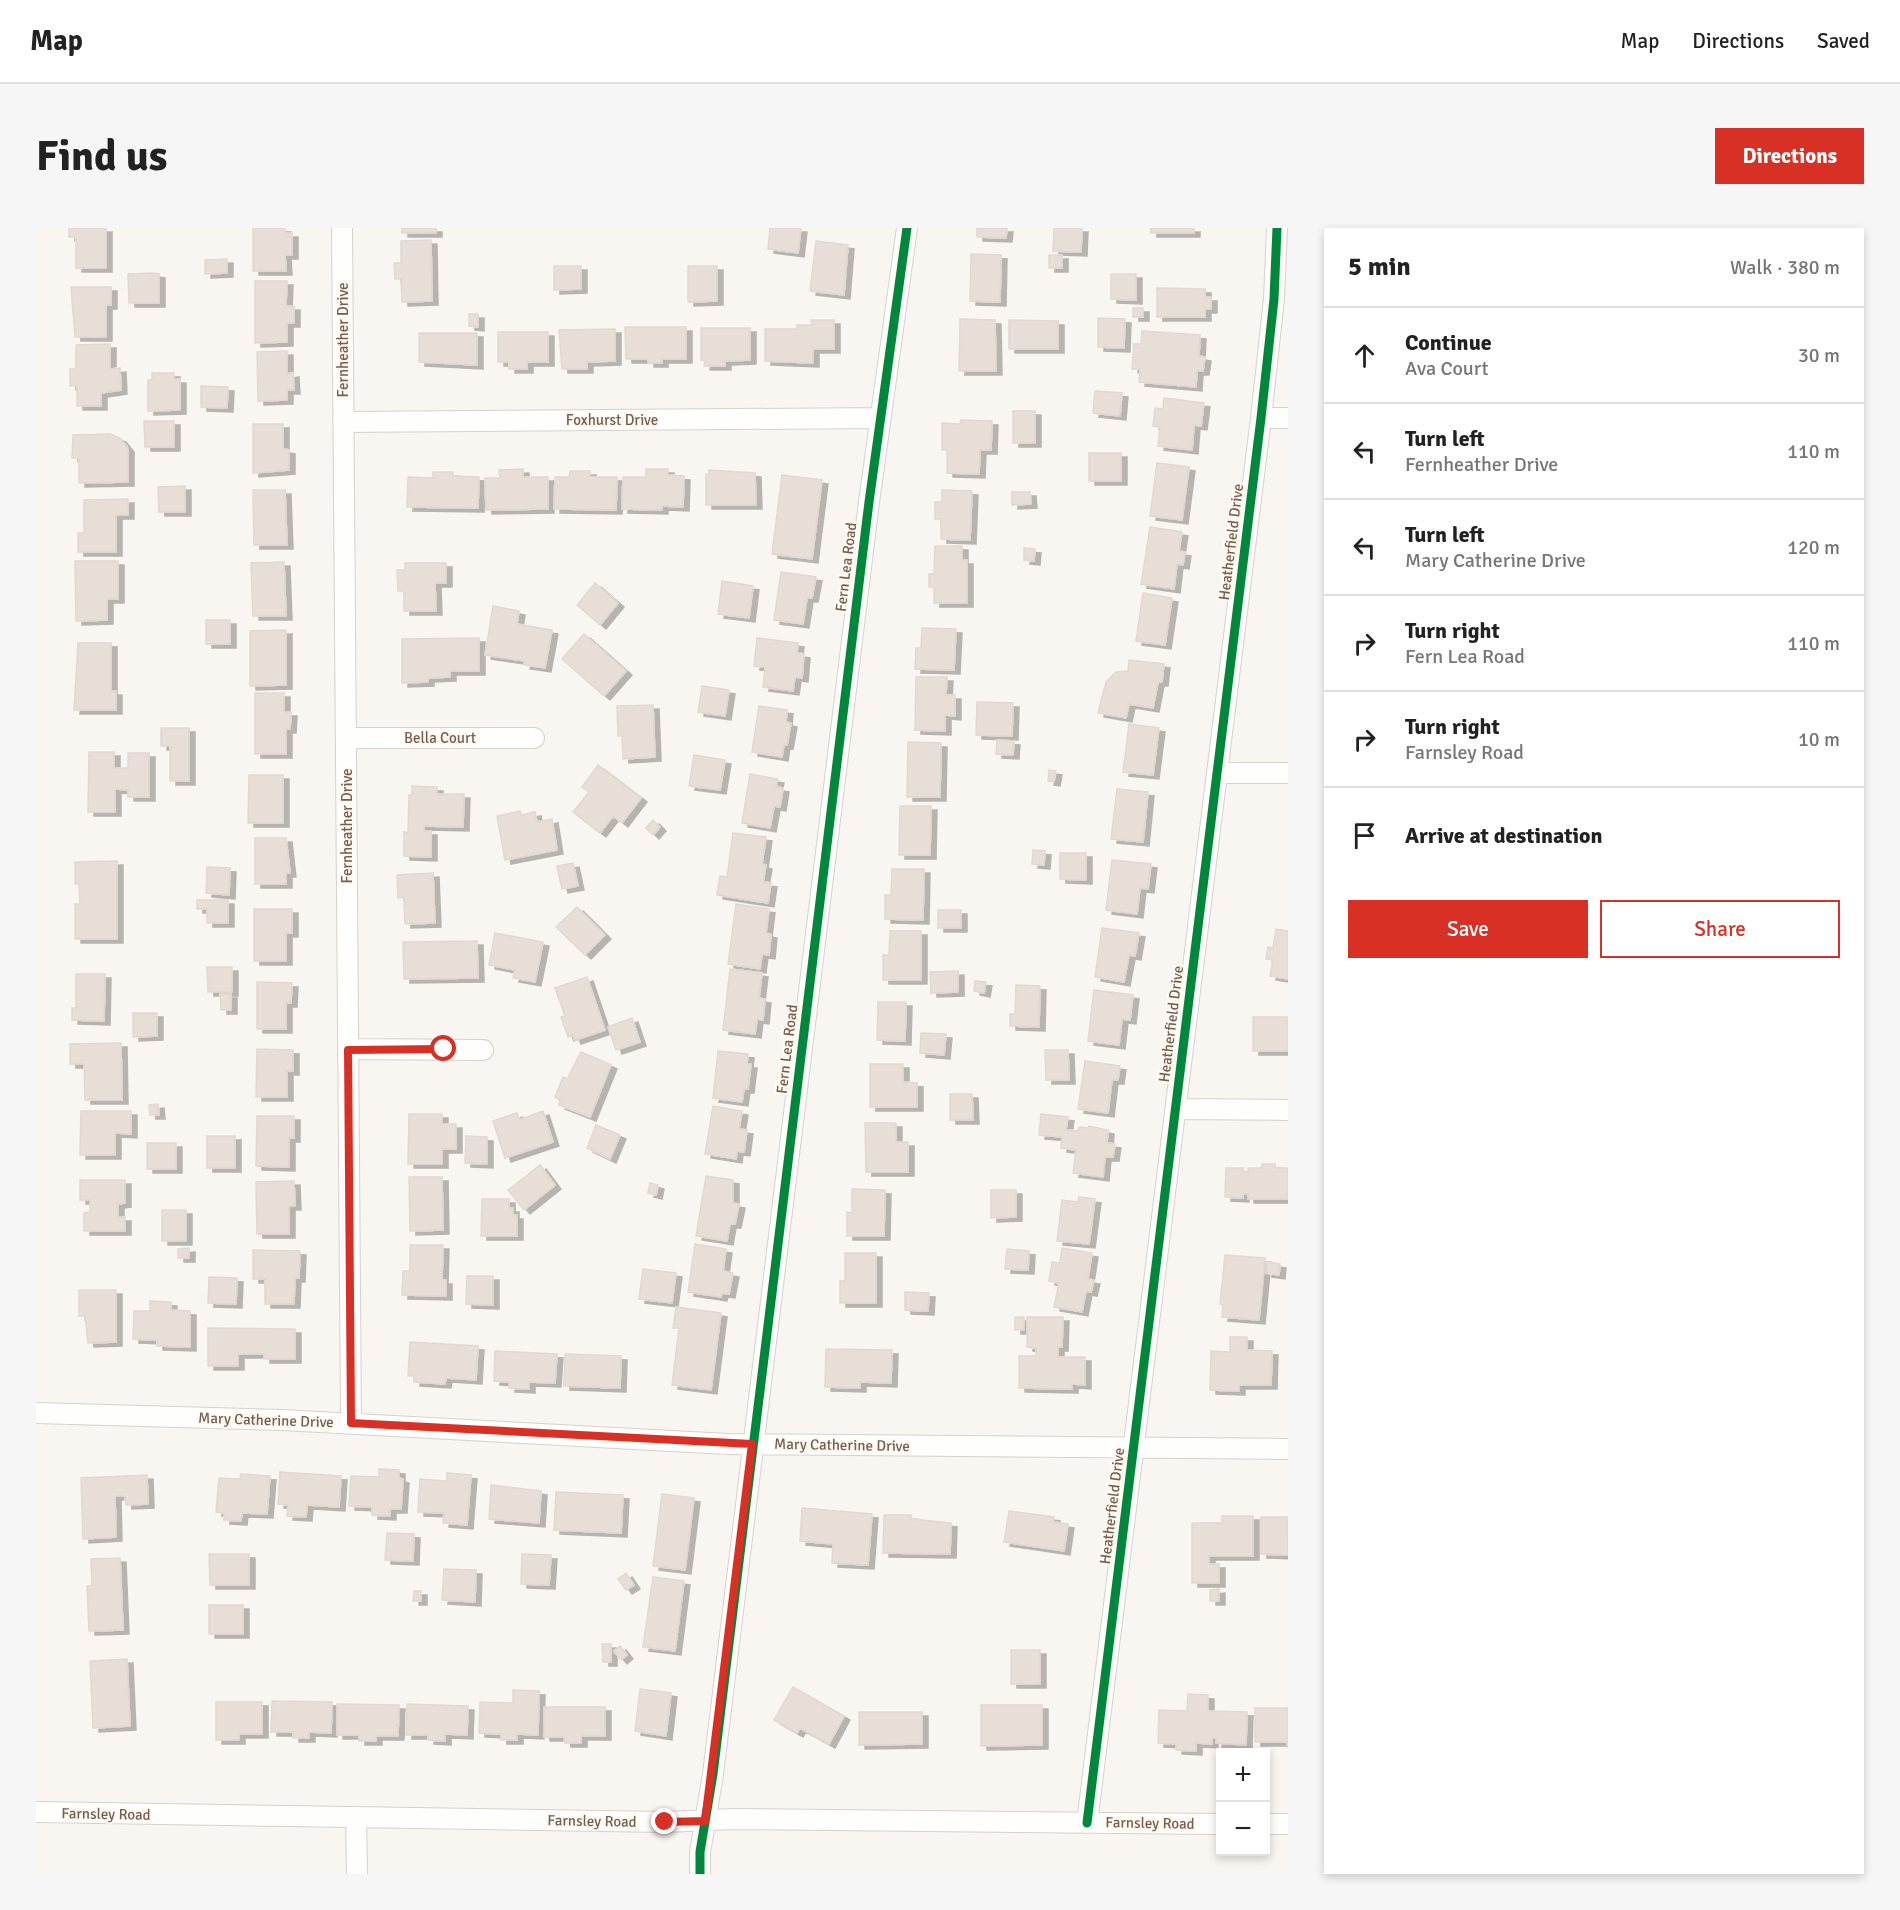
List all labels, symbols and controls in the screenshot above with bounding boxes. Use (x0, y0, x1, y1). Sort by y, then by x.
text: Map (30, 24, 83, 58)
text: Map (1621, 28, 1659, 54)
text: Directions (1692, 28, 1784, 54)
text: Saved (1817, 28, 1870, 54)
button: Directions (1715, 128, 1864, 184)
text: Find us (36, 131, 167, 182)
text: 5 min (1348, 251, 1411, 283)
text: Walk · 380 m (1730, 255, 1840, 280)
street label: Fernheather Drive (334, 282, 352, 398)
text: Continue (1405, 329, 1492, 356)
icon: ahead (1348, 339, 1381, 372)
text: 30 m (1798, 343, 1840, 368)
text: Ava Court (1405, 356, 1489, 381)
street label: Foxhurst Drive (566, 411, 658, 429)
text: Turn left (1405, 425, 1485, 452)
icon: left (1348, 435, 1381, 468)
text: 110 m (1787, 439, 1840, 464)
text: Fernheather Drive (1405, 452, 1558, 477)
street label: Heatherfield Drive (1215, 483, 1247, 601)
street label: Fern Lea Road (832, 521, 860, 613)
text: Turn left (1405, 521, 1485, 548)
icon: left (1348, 531, 1381, 564)
text: 120 m (1787, 535, 1840, 560)
text: Mary Catherine Drive (1405, 548, 1586, 573)
text: Turn right (1405, 617, 1500, 644)
icon: right (1348, 627, 1381, 660)
text: 110 m (1787, 631, 1840, 656)
text: Fern Lea Road (1405, 644, 1525, 669)
text: Turn right (1405, 713, 1500, 740)
icon: right (1348, 723, 1381, 756)
text: 10 m (1798, 727, 1840, 752)
street label: Bella Court (404, 729, 476, 747)
text: Farnsley Road (1405, 740, 1524, 765)
street label: Fernheather Drive (338, 768, 356, 884)
icon: arrive (1348, 819, 1381, 852)
text: Arrive at destination (1405, 822, 1602, 849)
button: Save (1348, 900, 1588, 958)
button: Share (1600, 900, 1840, 958)
street label: Heatherfield Drive (1155, 965, 1187, 1083)
street label: Fern Lea Road (773, 1003, 801, 1095)
route start (430, 1035, 456, 1061)
street label: Mary Catherine Drive (198, 1409, 334, 1431)
street label: Mary Catherine Drive (774, 1435, 910, 1455)
street label: Heatherfield Drive (1096, 1447, 1128, 1565)
map controls (1216, 1748, 1270, 1856)
button: + (1216, 1748, 1270, 1802)
button: − (1216, 1802, 1270, 1856)
street label: Farnsley Road (61, 1804, 151, 1824)
route end (651, 1808, 677, 1834)
street label: Farnsley Road (547, 1811, 637, 1831)
street label: Farnsley Road (1105, 1813, 1195, 1833)

